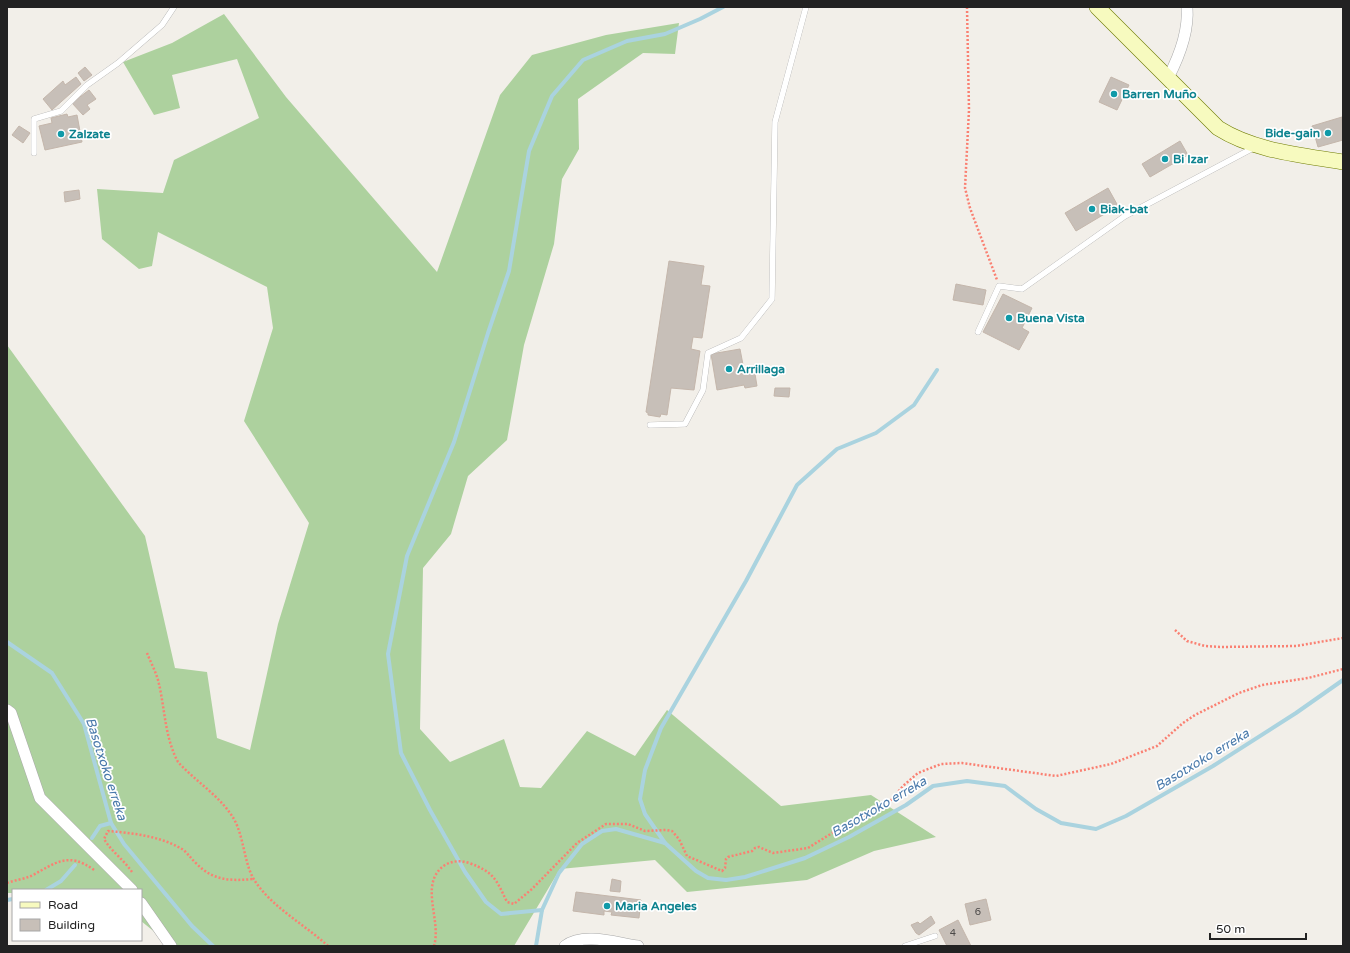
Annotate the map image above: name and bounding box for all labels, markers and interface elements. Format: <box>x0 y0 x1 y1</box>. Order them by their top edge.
place label: Barren Muño <box>1122 87 1197 101</box>
marker: Barren Muño <box>1109 89 1119 99</box>
place label: Bide-gain <box>1265 126 1320 141</box>
place label: Zalzate <box>69 127 110 141</box>
marker: Bide-gain <box>1323 128 1333 138</box>
marker: Zalzate <box>56 129 66 139</box>
place label: Bi Izar <box>1173 152 1208 166</box>
marker: Bi Izar <box>1160 154 1170 164</box>
place label: Biak-bat <box>1100 202 1149 216</box>
marker: Biak-bat <box>1087 204 1097 214</box>
place label: Buena Vista <box>1017 311 1085 325</box>
marker: Buena Vista <box>1004 313 1014 323</box>
place label: Arrillaga <box>737 362 785 377</box>
marker: Arrillaga <box>724 364 734 374</box>
water label: Basotxoko erreka <box>82 716 130 823</box>
water label: Basotxoko erreka <box>1152 725 1253 794</box>
water label: Basotxoko erreka <box>829 773 930 841</box>
legend <box>12 889 142 941</box>
text: Road <box>48 898 78 912</box>
place label: Maria Angeles <box>615 899 697 914</box>
marker: Maria Angeles <box>602 901 612 911</box>
house number: 6 <box>975 906 981 918</box>
scale bar <box>1210 915 1306 941</box>
text: Building <box>48 918 95 932</box>
text: 50 m <box>1216 922 1245 936</box>
house number: 4 <box>950 927 956 939</box>

